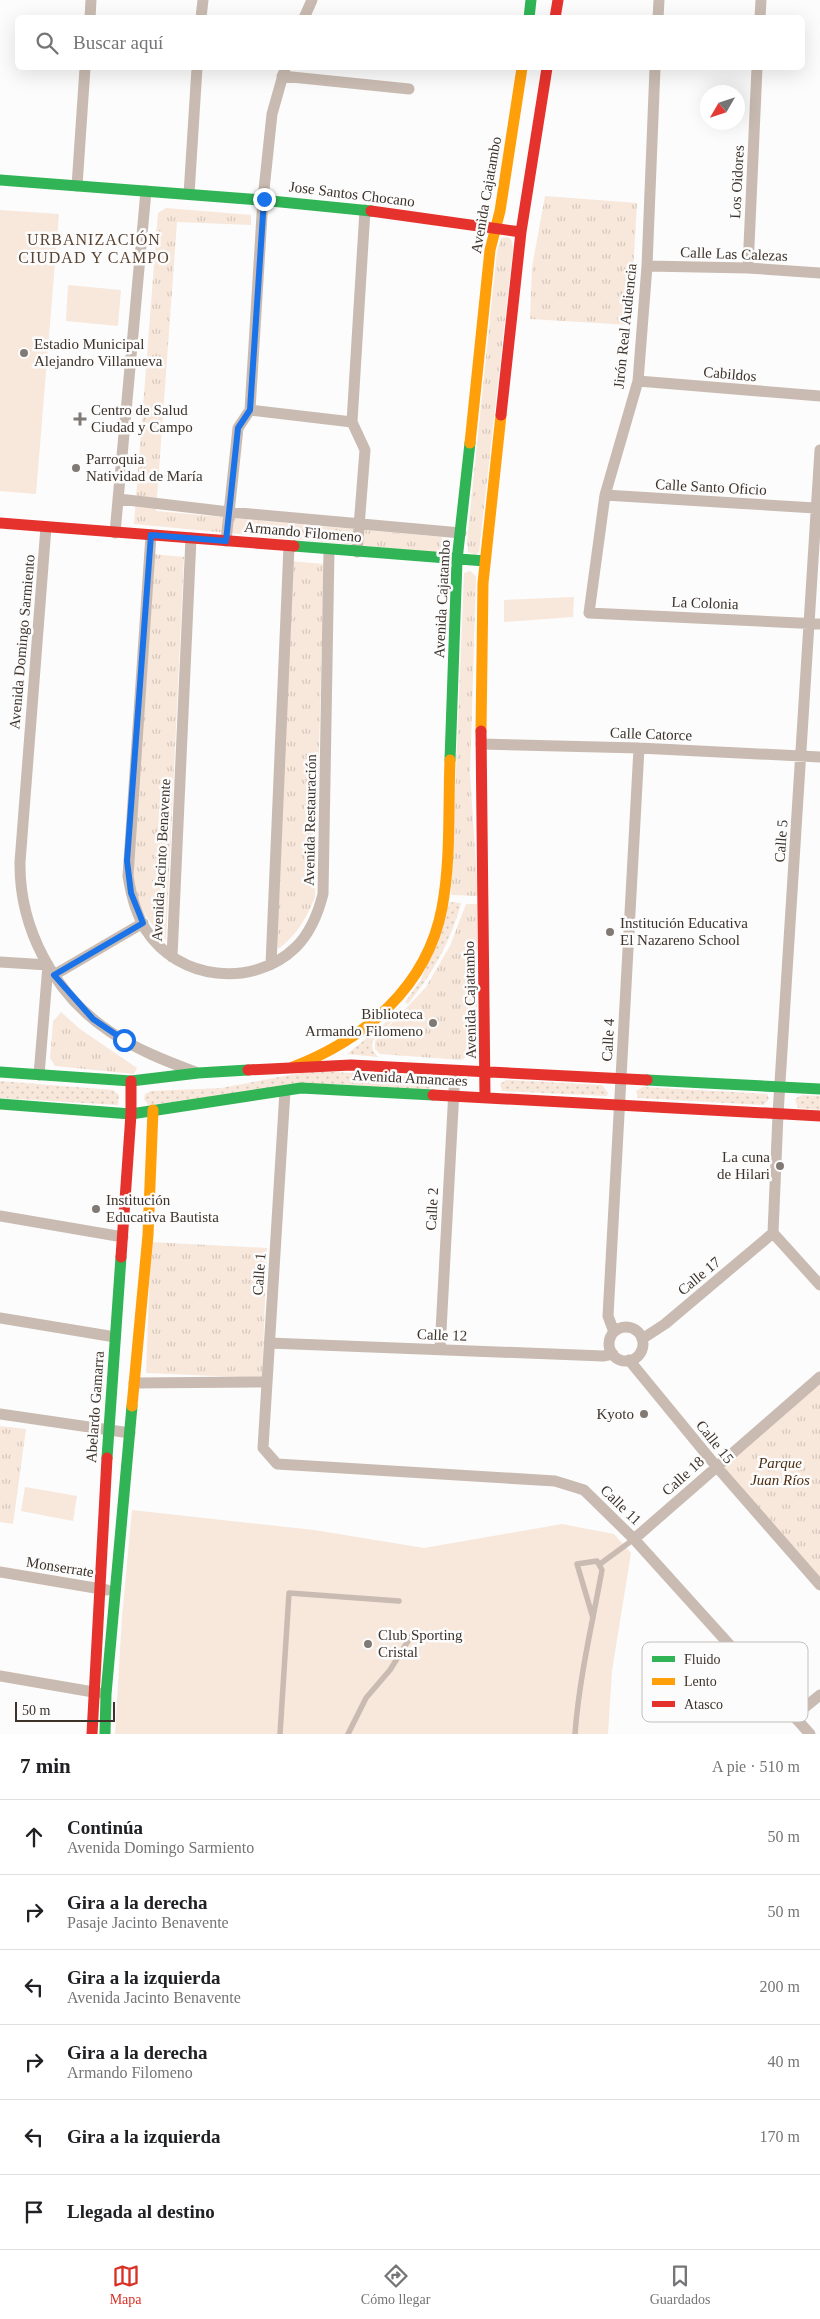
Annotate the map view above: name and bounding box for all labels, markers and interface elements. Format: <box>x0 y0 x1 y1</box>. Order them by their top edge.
search box <box>15 15 805 70</box>
icon: search <box>33 29 61 57</box>
text: Buscar aquí <box>73 32 163 53</box>
north arrow <box>700 85 745 130</box>
street label: Avenida Cajatambo <box>468 135 504 255</box>
street label: Los Oidores <box>727 145 747 219</box>
street label: Jose Santos Chocano <box>288 178 416 210</box>
route end <box>253 188 276 211</box>
district label: URBANIZACIÓN CIUDAD Y CAMPO <box>18 230 170 266</box>
street label: Calle Las Calezas <box>680 244 788 264</box>
street label: Jirón Real Audiencia <box>610 262 640 389</box>
place label: Estadio Municipal Alejandro Villanueva <box>34 336 163 369</box>
marker: Estadio Municipal Alejandro Villanueva <box>18 347 30 359</box>
street label: Cabildos <box>703 364 757 384</box>
place label: Centro de Salud Ciudad y Campo <box>91 402 193 435</box>
marker: Centro de Salud Ciudad y Campo <box>73 412 87 426</box>
place label: Parroquia Natividad de María <box>86 451 203 484</box>
marker: Parroquia Natividad de María <box>70 462 82 474</box>
street label: Calle Santo Oficio <box>655 476 767 498</box>
street label: Armando Filomeno <box>244 519 362 545</box>
street label: Avenida Cajatambo <box>431 539 453 659</box>
street label: Avenida Domingo Sarmiento <box>6 554 38 730</box>
street label: La Colonia <box>671 594 739 612</box>
street label: Calle Catorce <box>610 725 693 743</box>
street label: Avenida Restauración <box>301 753 319 886</box>
street label: Avenida Jacinto Benavente <box>149 778 173 942</box>
street label: Calle 5 <box>772 819 790 863</box>
place label: Institución Educativa El Nazareno School <box>620 915 748 948</box>
marker: Institución Educativa El Nazareno School <box>604 926 616 938</box>
street label: Avenida Cajatambo <box>461 941 479 1059</box>
place label: Biblioteca Armando Filomeno <box>305 1006 423 1039</box>
marker: Biblioteca Armando Filomeno <box>427 1017 439 1029</box>
street label: Calle 4 <box>599 1018 617 1062</box>
route start <box>113 1029 136 1052</box>
street label: Avenida Amancaes <box>352 1067 468 1089</box>
place label: La cuna de Hilari <box>717 1149 770 1182</box>
marker: La cuna de Hilari <box>774 1160 786 1172</box>
street label: Calle 2 <box>423 1187 441 1231</box>
place label: Institución Educativa Bautista <box>106 1192 219 1225</box>
marker: Institución Educativa Bautista <box>90 1203 102 1215</box>
street label: Calle 1 <box>250 1252 268 1296</box>
street label: Calle 17 <box>675 1253 724 1298</box>
street label: Calle 12 <box>417 1326 467 1344</box>
street label: Abelardo Gamarra <box>83 1350 107 1463</box>
place label: Kyoto <box>597 1406 634 1422</box>
marker: Kyoto <box>638 1408 650 1420</box>
street label: Calle 15 <box>693 1417 737 1467</box>
street label: Calle 18 <box>659 1453 707 1499</box>
park label: Parque Juan Ríos <box>750 1455 810 1488</box>
street label: Calle 11 <box>598 1482 644 1528</box>
street label: Monserrate <box>25 1554 95 1580</box>
place label: Club Sporting Cristal <box>378 1627 463 1660</box>
marker: Club Sporting Cristal <box>362 1638 374 1650</box>
legend <box>642 1642 808 1722</box>
text: Fluido <box>684 1652 721 1667</box>
text: Lento <box>684 1674 717 1689</box>
text: Atasco <box>684 1697 723 1712</box>
scale bar <box>15 1699 115 1722</box>
text: 50 m <box>22 1703 50 1718</box>
text: 7 min <box>20 1754 71 1778</box>
text: A pie · 510 m <box>712 1758 800 1775</box>
text: Continúa <box>67 1817 143 1838</box>
icon: ahead <box>20 1823 48 1851</box>
text: 50 m <box>768 1828 800 1845</box>
text: Avenida Domingo Sarmiento <box>67 1839 254 1856</box>
text: Gira a la derecha <box>67 1892 208 1913</box>
icon: right <box>20 1898 48 1926</box>
text: 50 m <box>768 1903 800 1920</box>
text: Pasaje Jacinto Benavente <box>67 1914 229 1931</box>
text: Gira a la izquierda <box>67 1967 221 1988</box>
icon: left <box>20 1973 48 2001</box>
text: 200 m <box>760 1978 800 1995</box>
text: Avenida Jacinto Benavente <box>67 1989 241 2006</box>
text: Gira a la derecha <box>67 2042 208 2063</box>
icon: right <box>20 2048 48 2076</box>
text: 40 m <box>768 2053 800 2070</box>
text: Armando Filomeno <box>67 2064 193 2081</box>
icon: left <box>20 2123 48 2151</box>
text: Gira a la izquierda <box>67 2126 221 2147</box>
text: 170 m <box>760 2128 800 2145</box>
icon: arrive <box>20 2198 48 2226</box>
text: Llegada al destino <box>67 2201 215 2222</box>
tab: Mapa <box>110 2262 142 2308</box>
tab: Cómo llegar <box>361 2262 430 2308</box>
tab: Guardados <box>650 2262 710 2308</box>

